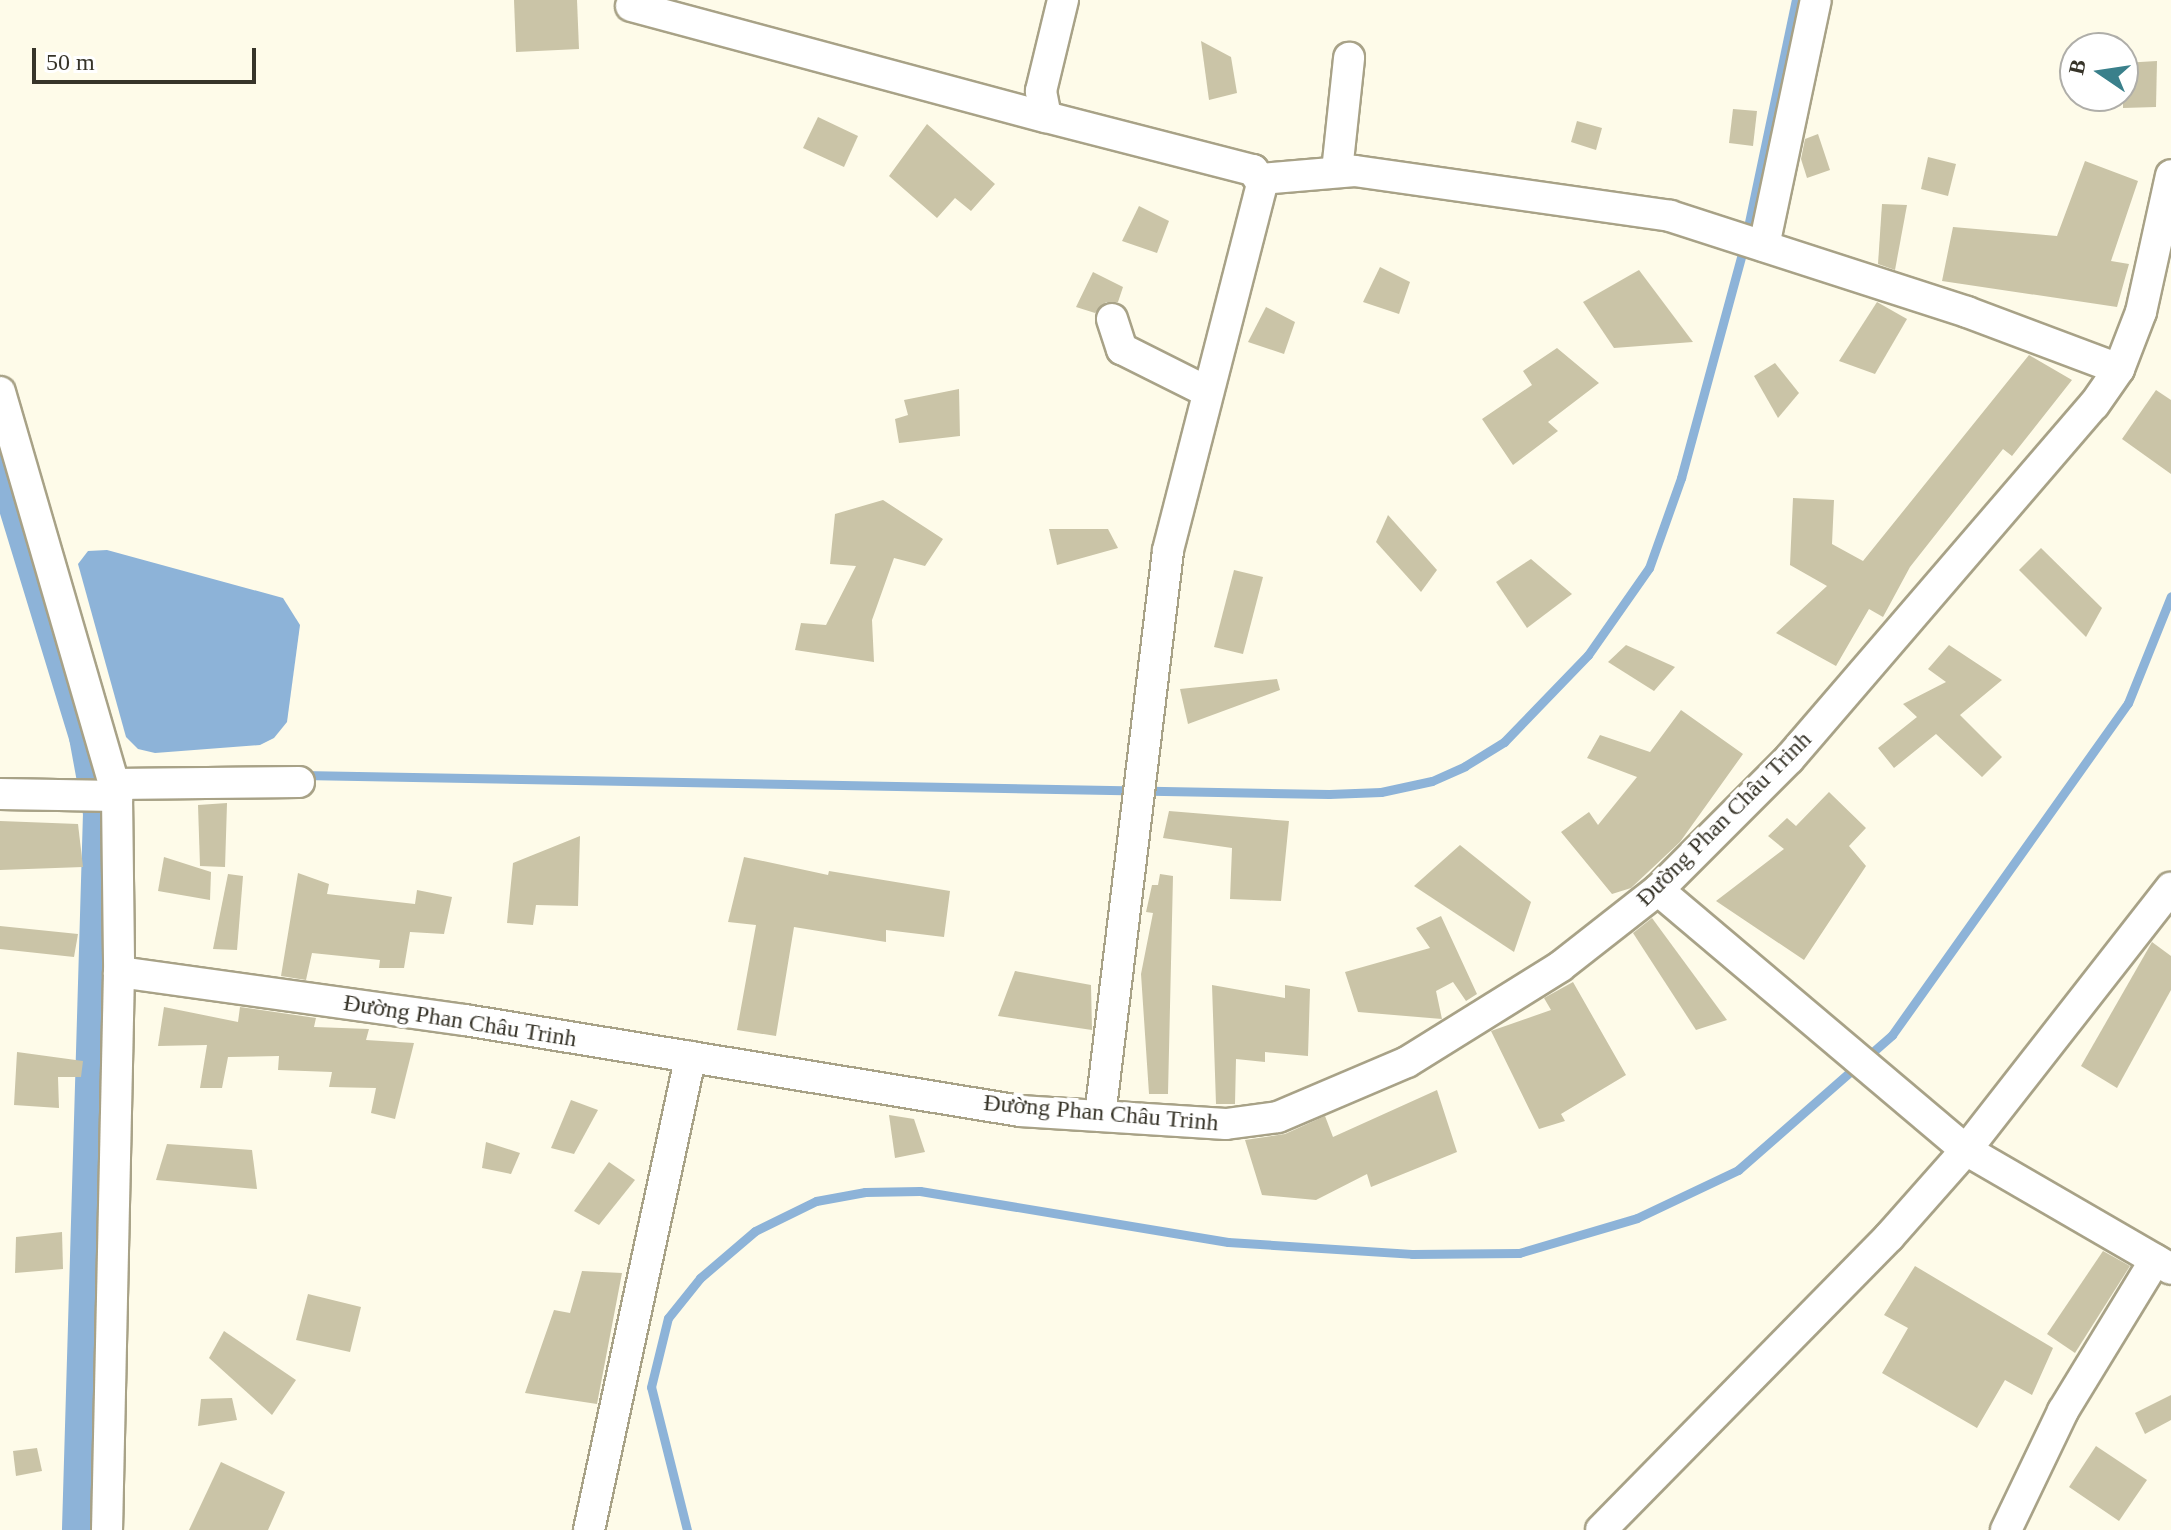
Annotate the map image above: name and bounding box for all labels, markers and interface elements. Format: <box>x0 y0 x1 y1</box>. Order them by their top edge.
scale bar <box>36 32 260 82</box>
north arrow <box>2059 32 2139 112</box>
text: 50 m <box>46 49 95 75</box>
text: B <box>2063 57 2091 77</box>
street label: Đường Phan Châu Trinh <box>1630 725 1818 913</box>
street label: Đường Phan Châu Trinh <box>341 988 579 1054</box>
street label: Đường Phan Châu Trinh <box>982 1088 1220 1138</box>

